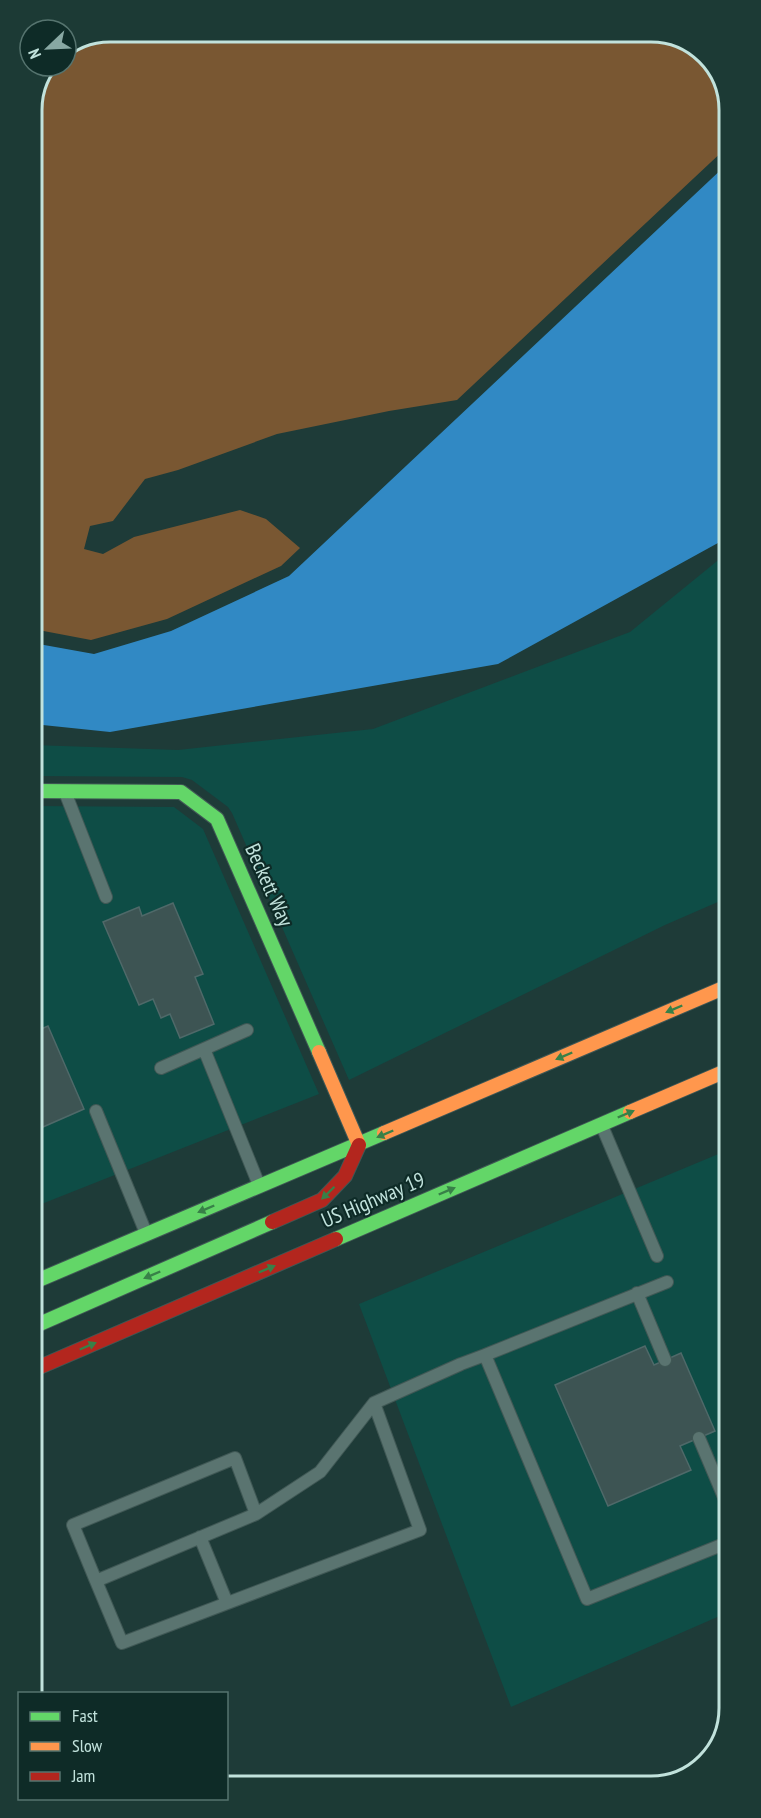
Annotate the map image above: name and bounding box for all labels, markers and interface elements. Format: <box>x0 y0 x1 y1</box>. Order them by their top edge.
north arrow <box>18 18 78 78</box>
text: N <box>23 46 45 62</box>
street label: Beckett Way <box>239 839 300 931</box>
one-way arrow <box>665 1005 683 1014</box>
one-way arrow <box>555 1051 573 1061</box>
one-way arrow <box>617 1109 635 1119</box>
one-way arrow <box>377 1129 394 1138</box>
street label: US Highway 19 <box>317 1166 429 1233</box>
one-way arrow <box>320 1186 335 1200</box>
one-way arrow <box>438 1187 455 1196</box>
one-way arrow <box>197 1205 214 1214</box>
one-way arrow <box>259 1264 276 1273</box>
one-way arrow <box>142 1270 160 1280</box>
one-way arrow <box>80 1341 98 1351</box>
legend <box>18 1692 228 1800</box>
text: Fast <box>72 1704 98 1727</box>
text: Slow <box>72 1734 103 1757</box>
text: Jam <box>71 1764 95 1787</box>

